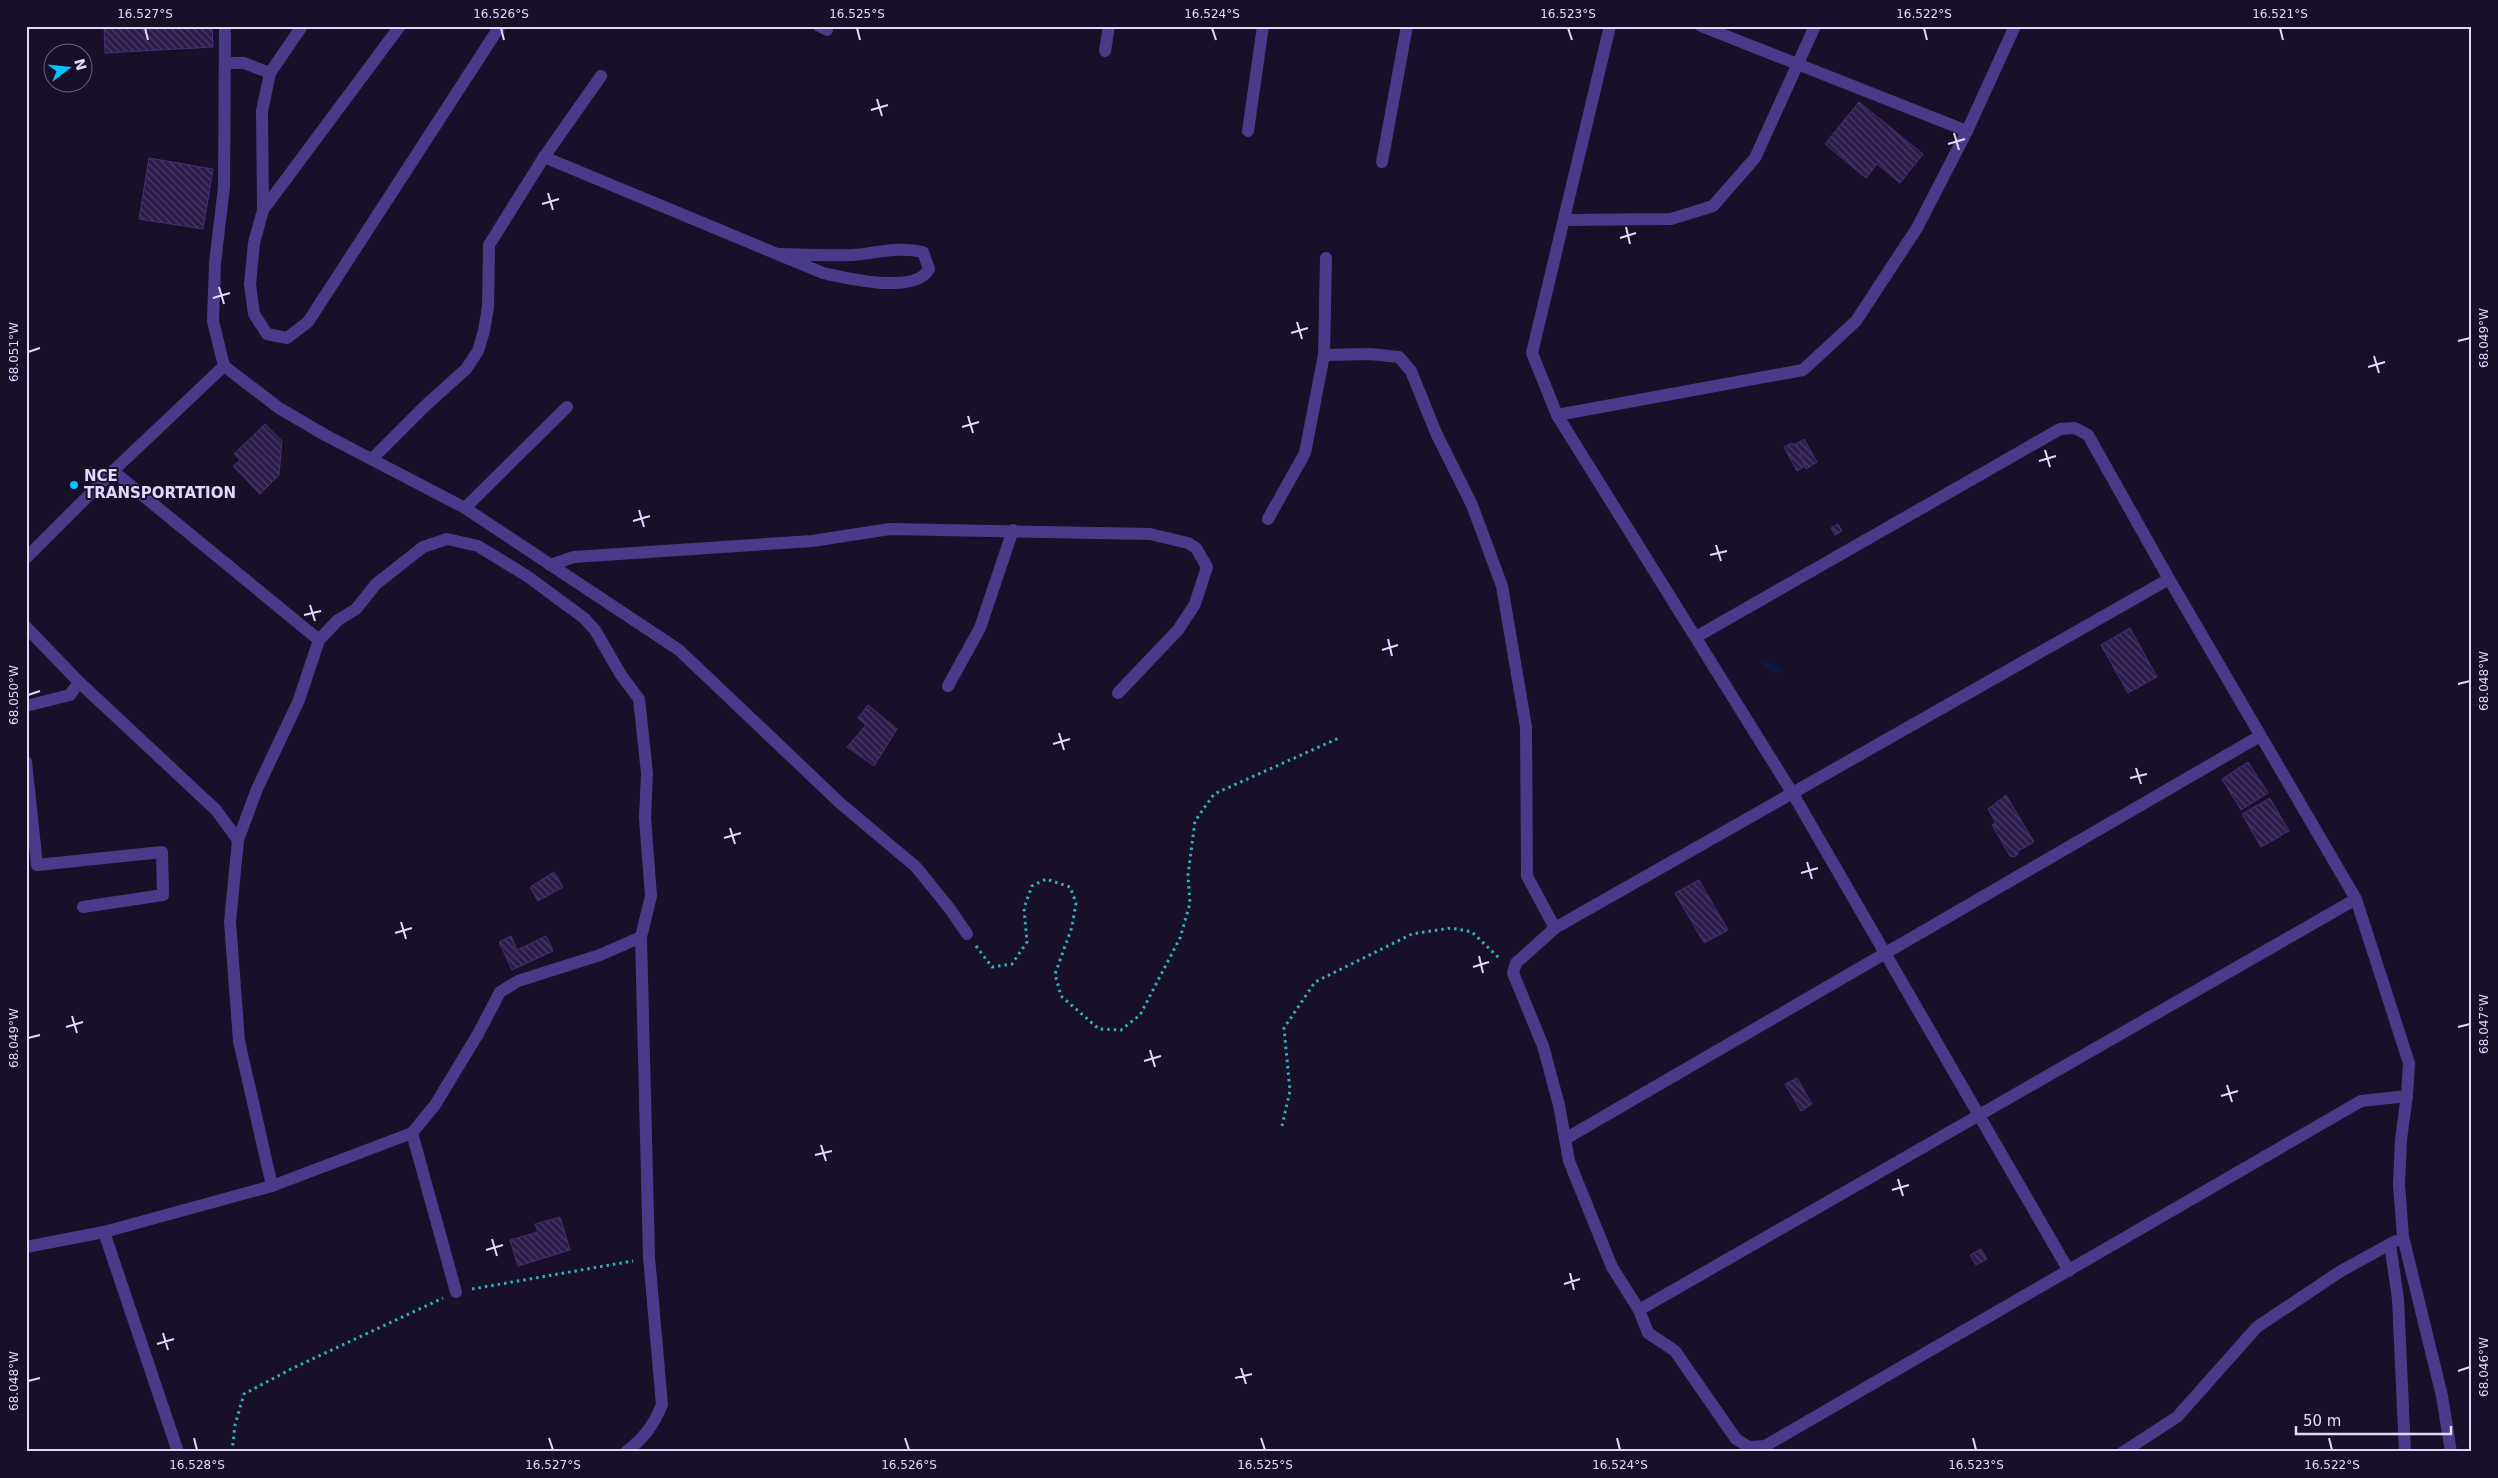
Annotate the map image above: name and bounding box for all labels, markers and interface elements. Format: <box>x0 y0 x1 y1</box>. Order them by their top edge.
text: 16.527°S <box>117 7 173 21</box>
text: 16.526°S <box>473 7 529 21</box>
text: 16.525°S <box>829 7 885 21</box>
text: 16.524°S <box>1184 7 1240 21</box>
text: 16.523°S <box>1540 7 1596 21</box>
text: 16.522°S <box>1896 7 1952 21</box>
text: 16.521°S <box>2252 7 2308 21</box>
north arrow <box>42 42 92 92</box>
text: N <box>71 57 90 72</box>
text: 68.049°W <box>2477 308 2491 368</box>
text: 68.051°W <box>7 322 21 382</box>
place label: NCE TRANSPORTATION <box>84 467 236 502</box>
marker: NCE TRANSPORTATION <box>68 479 80 491</box>
text: 68.048°W <box>2477 651 2491 711</box>
text: 68.050°W <box>7 665 21 725</box>
text: 68.047°W <box>2477 994 2491 1054</box>
text: 68.049°W <box>7 1008 21 1068</box>
text: 68.046°W <box>2477 1337 2491 1397</box>
text: 68.048°W <box>7 1351 21 1411</box>
scale bar <box>2296 1403 2450 1435</box>
text: 50 m <box>2303 1412 2341 1430</box>
text: 16.528°S <box>169 1458 225 1472</box>
text: 16.527°S <box>525 1458 581 1472</box>
text: 16.526°S <box>881 1458 937 1472</box>
text: 16.525°S <box>1237 1458 1293 1472</box>
text: 16.524°S <box>1592 1458 1648 1472</box>
text: 16.523°S <box>1948 1458 2004 1472</box>
text: 16.522°S <box>2304 1458 2360 1472</box>

